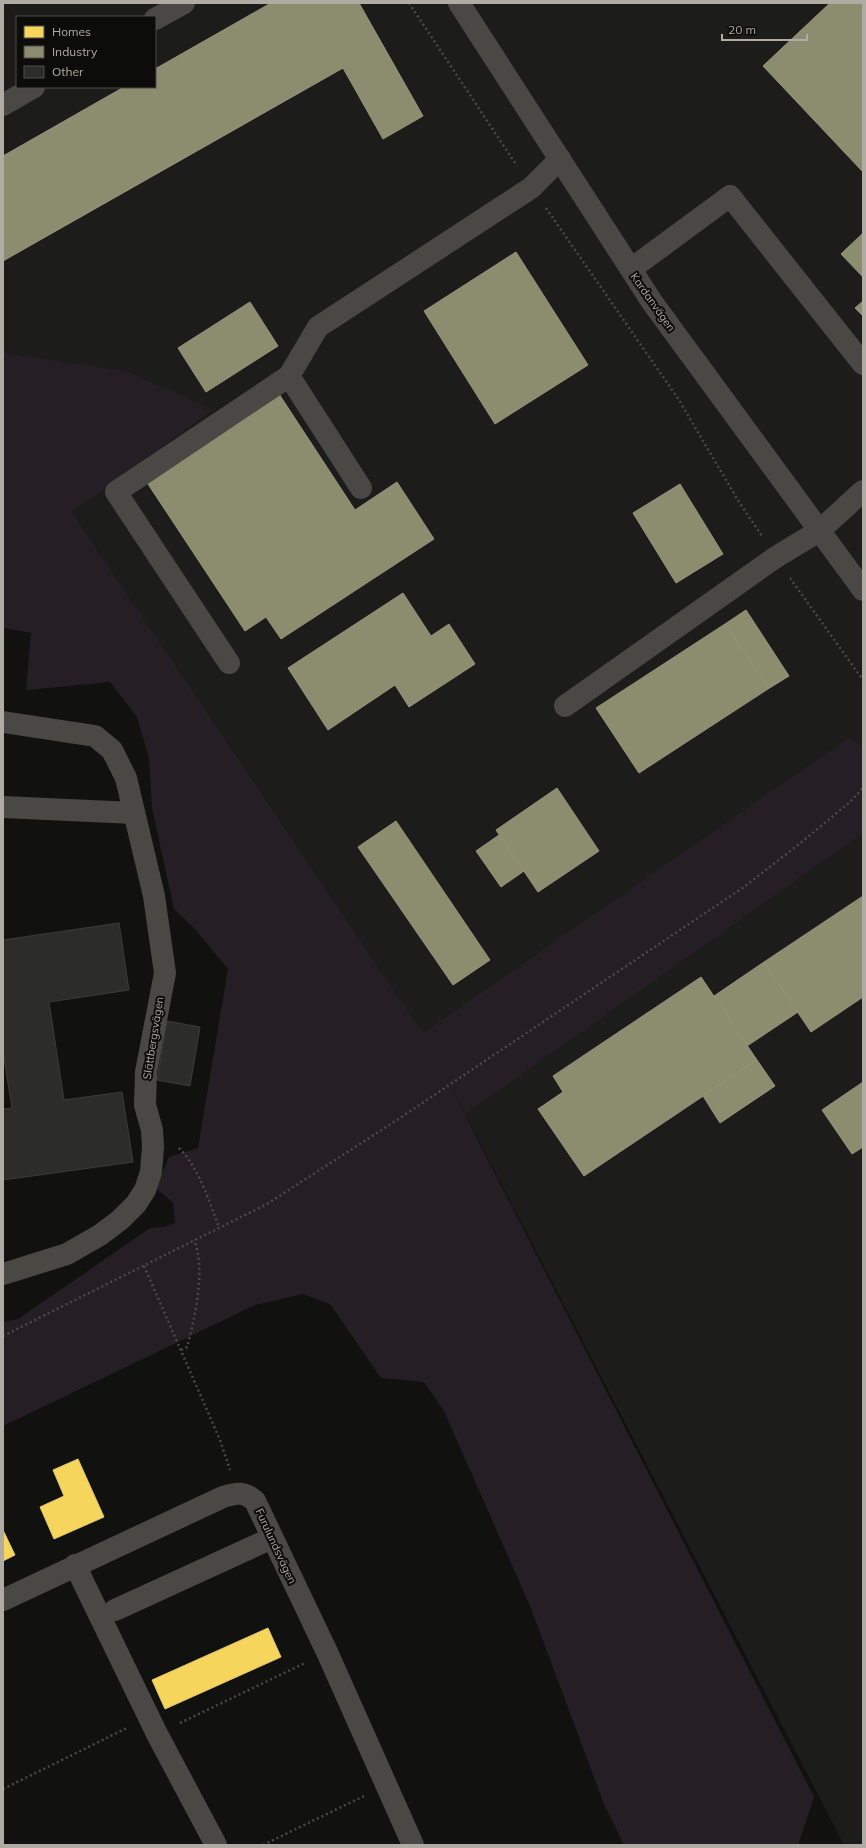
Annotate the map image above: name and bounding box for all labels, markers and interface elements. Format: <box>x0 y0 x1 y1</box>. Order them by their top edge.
legend <box>16 16 156 88</box>
scale bar <box>722 16 807 42</box>
text: 20 m <box>728 22 756 37</box>
text: Homes <box>52 24 91 39</box>
text: Industry <box>52 44 98 59</box>
text: Other <box>52 64 84 79</box>
street label: Kardanvägen <box>628 270 678 334</box>
street label: Slättbergsvägen <box>140 996 166 1080</box>
street label: Furulundsvägen <box>252 1506 300 1586</box>

